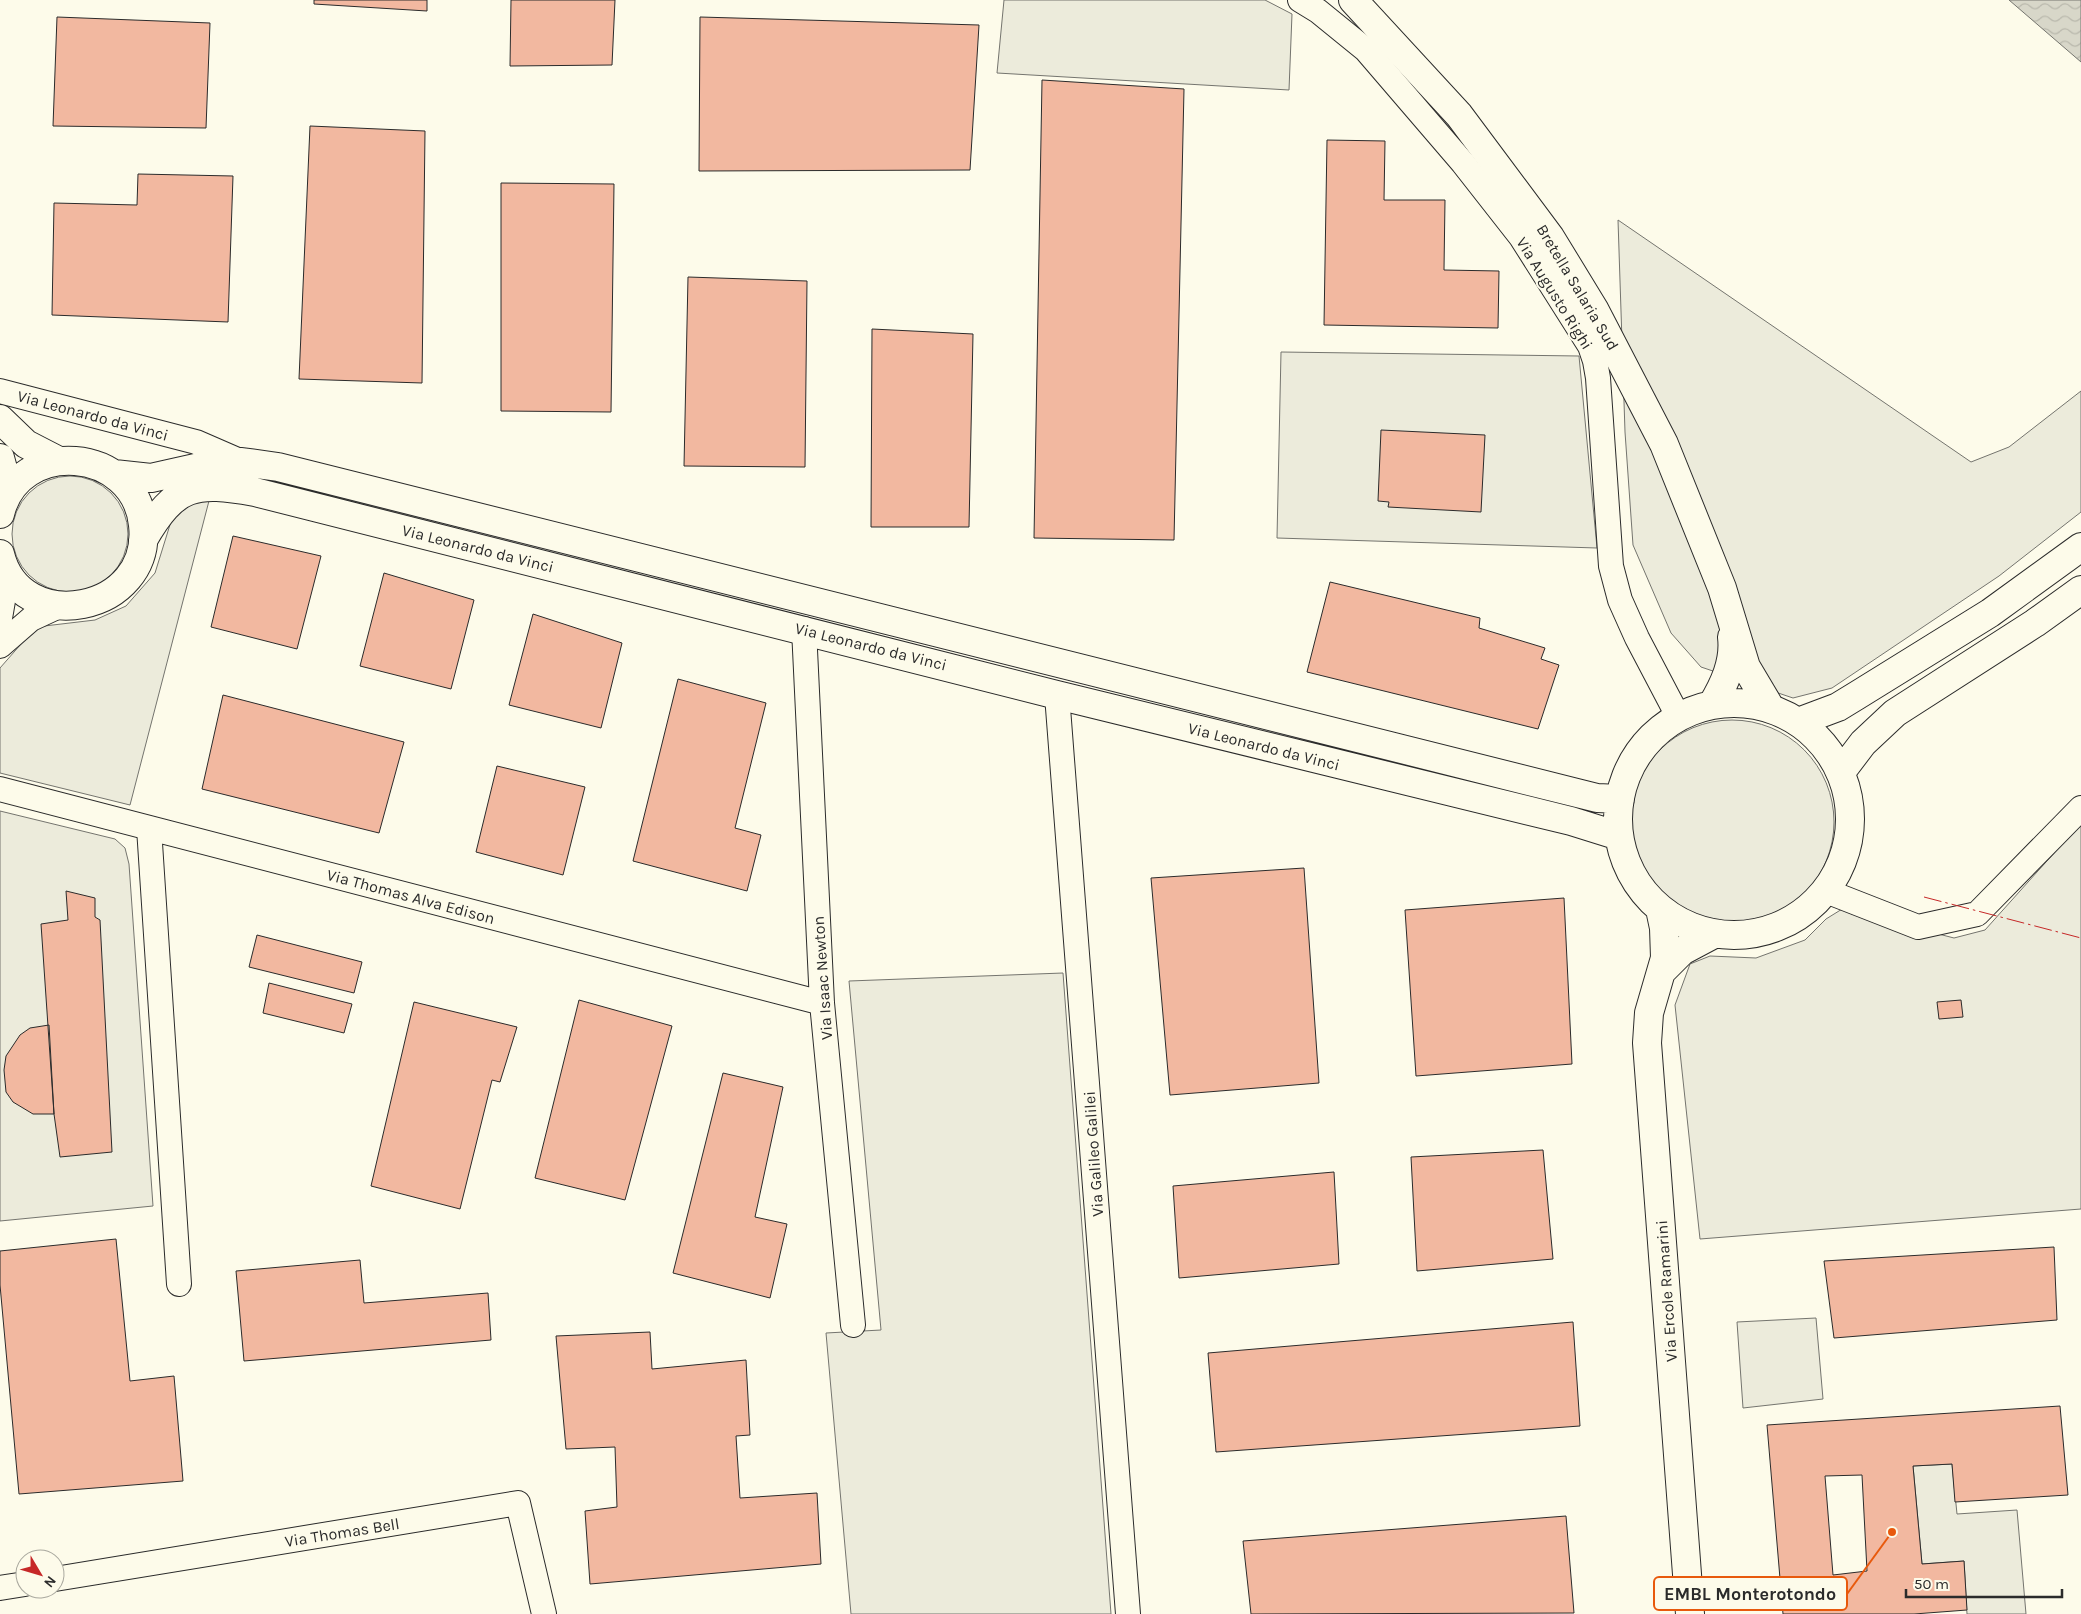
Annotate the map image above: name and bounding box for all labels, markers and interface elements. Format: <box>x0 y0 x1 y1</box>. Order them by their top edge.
street label: Bretella Salaria Sud <box>1532 221 1623 354</box>
street label: Via Augusto Righi <box>1512 234 1597 353</box>
street label: Via Leonardo da Vinci <box>15 386 170 445</box>
street label: Via Leonardo da Vinci <box>400 520 556 577</box>
street label: Via Leonardo da Vinci <box>793 618 949 675</box>
street label: Via Leonardo da Vinci <box>1186 718 1342 775</box>
street label: Via Thomas Alva Edison <box>325 865 497 928</box>
street label: Via Isaac Newton <box>809 915 836 1041</box>
street label: Via Galileo Galilei <box>1080 1091 1107 1217</box>
street label: Via Ercole Ramarini <box>1652 1219 1681 1362</box>
street label: Via Thomas Bell <box>283 1514 401 1551</box>
north arrow <box>15 1549 65 1599</box>
scale bar <box>1906 1566 2062 1598</box>
text: N <box>40 1573 60 1591</box>
text: 50 m <box>1914 1575 1949 1593</box>
callout: EMBL Monterotondo <box>1654 1577 1847 1610</box>
text: EMBL Monterotondo <box>1664 1583 1836 1605</box>

